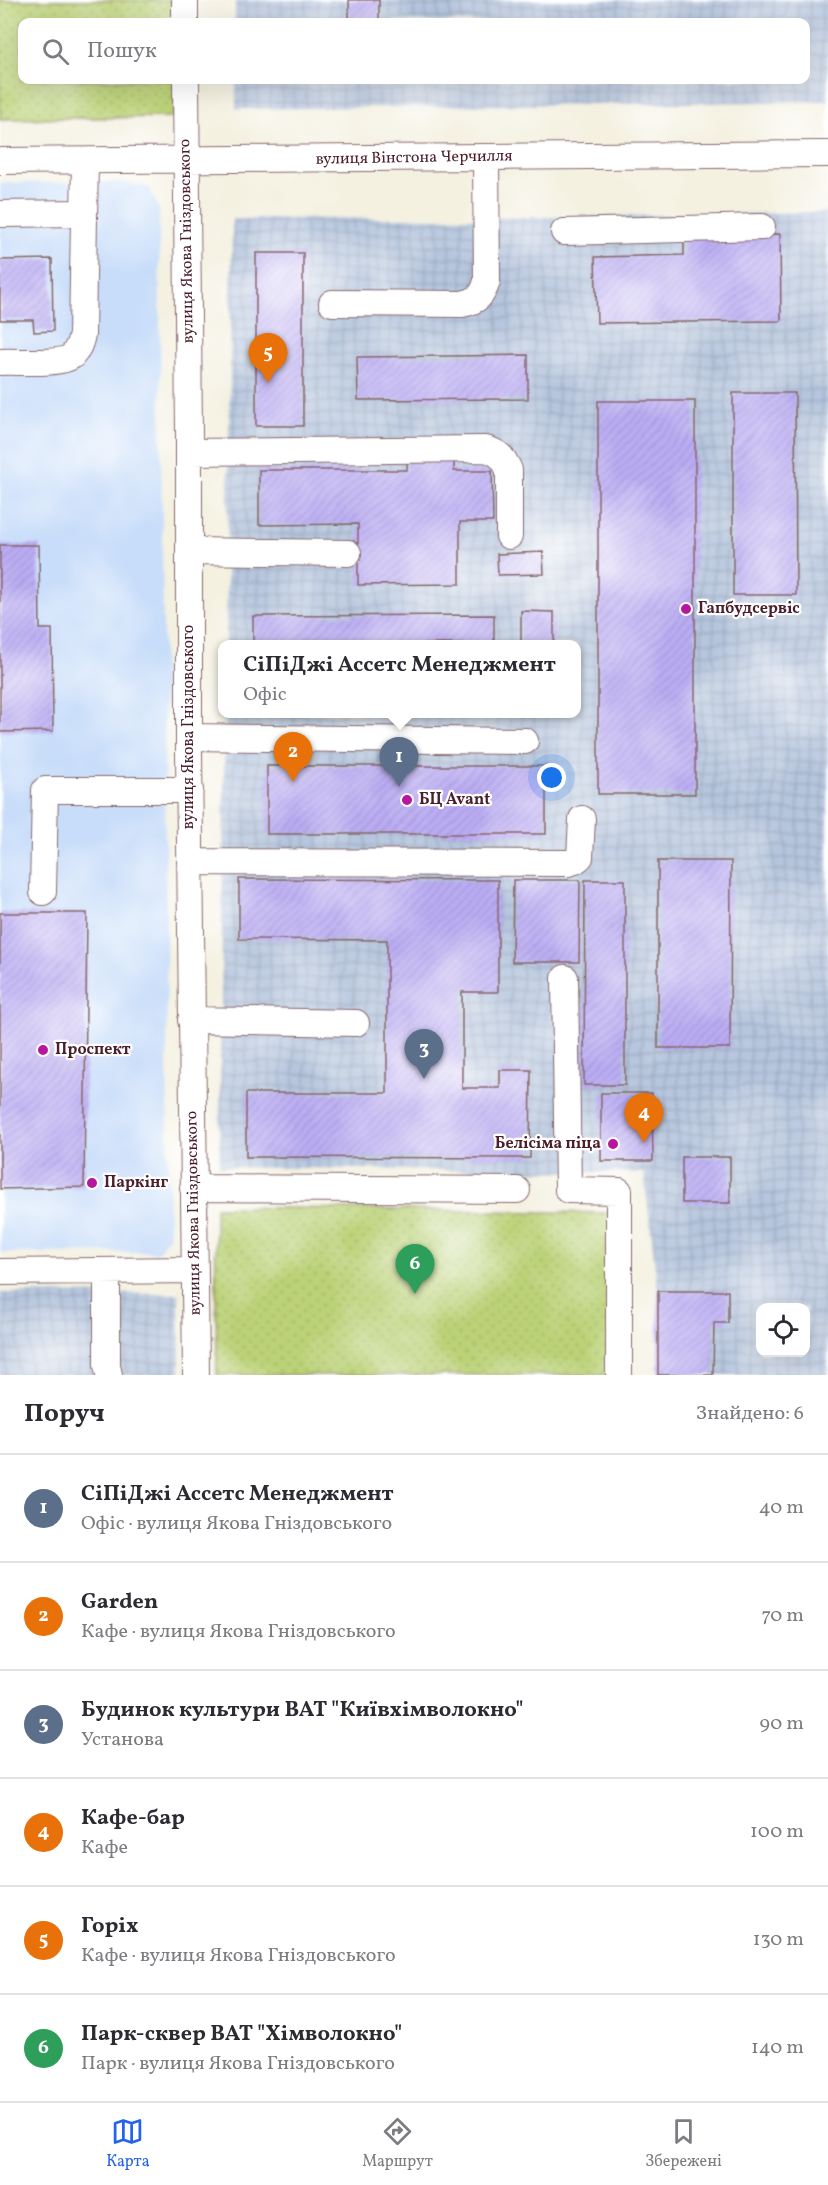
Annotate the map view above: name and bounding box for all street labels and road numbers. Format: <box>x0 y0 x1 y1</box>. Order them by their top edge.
street label: вулиця Якова Гніздовського <box>174 139 200 343</box>
street label: вулиця Вінстона Черчилля <box>315 145 513 171</box>
street label: вулиця Якова Гніздовського <box>178 625 200 829</box>
street label: вулиця Якова Гніздовського <box>181 1111 207 1315</box>

